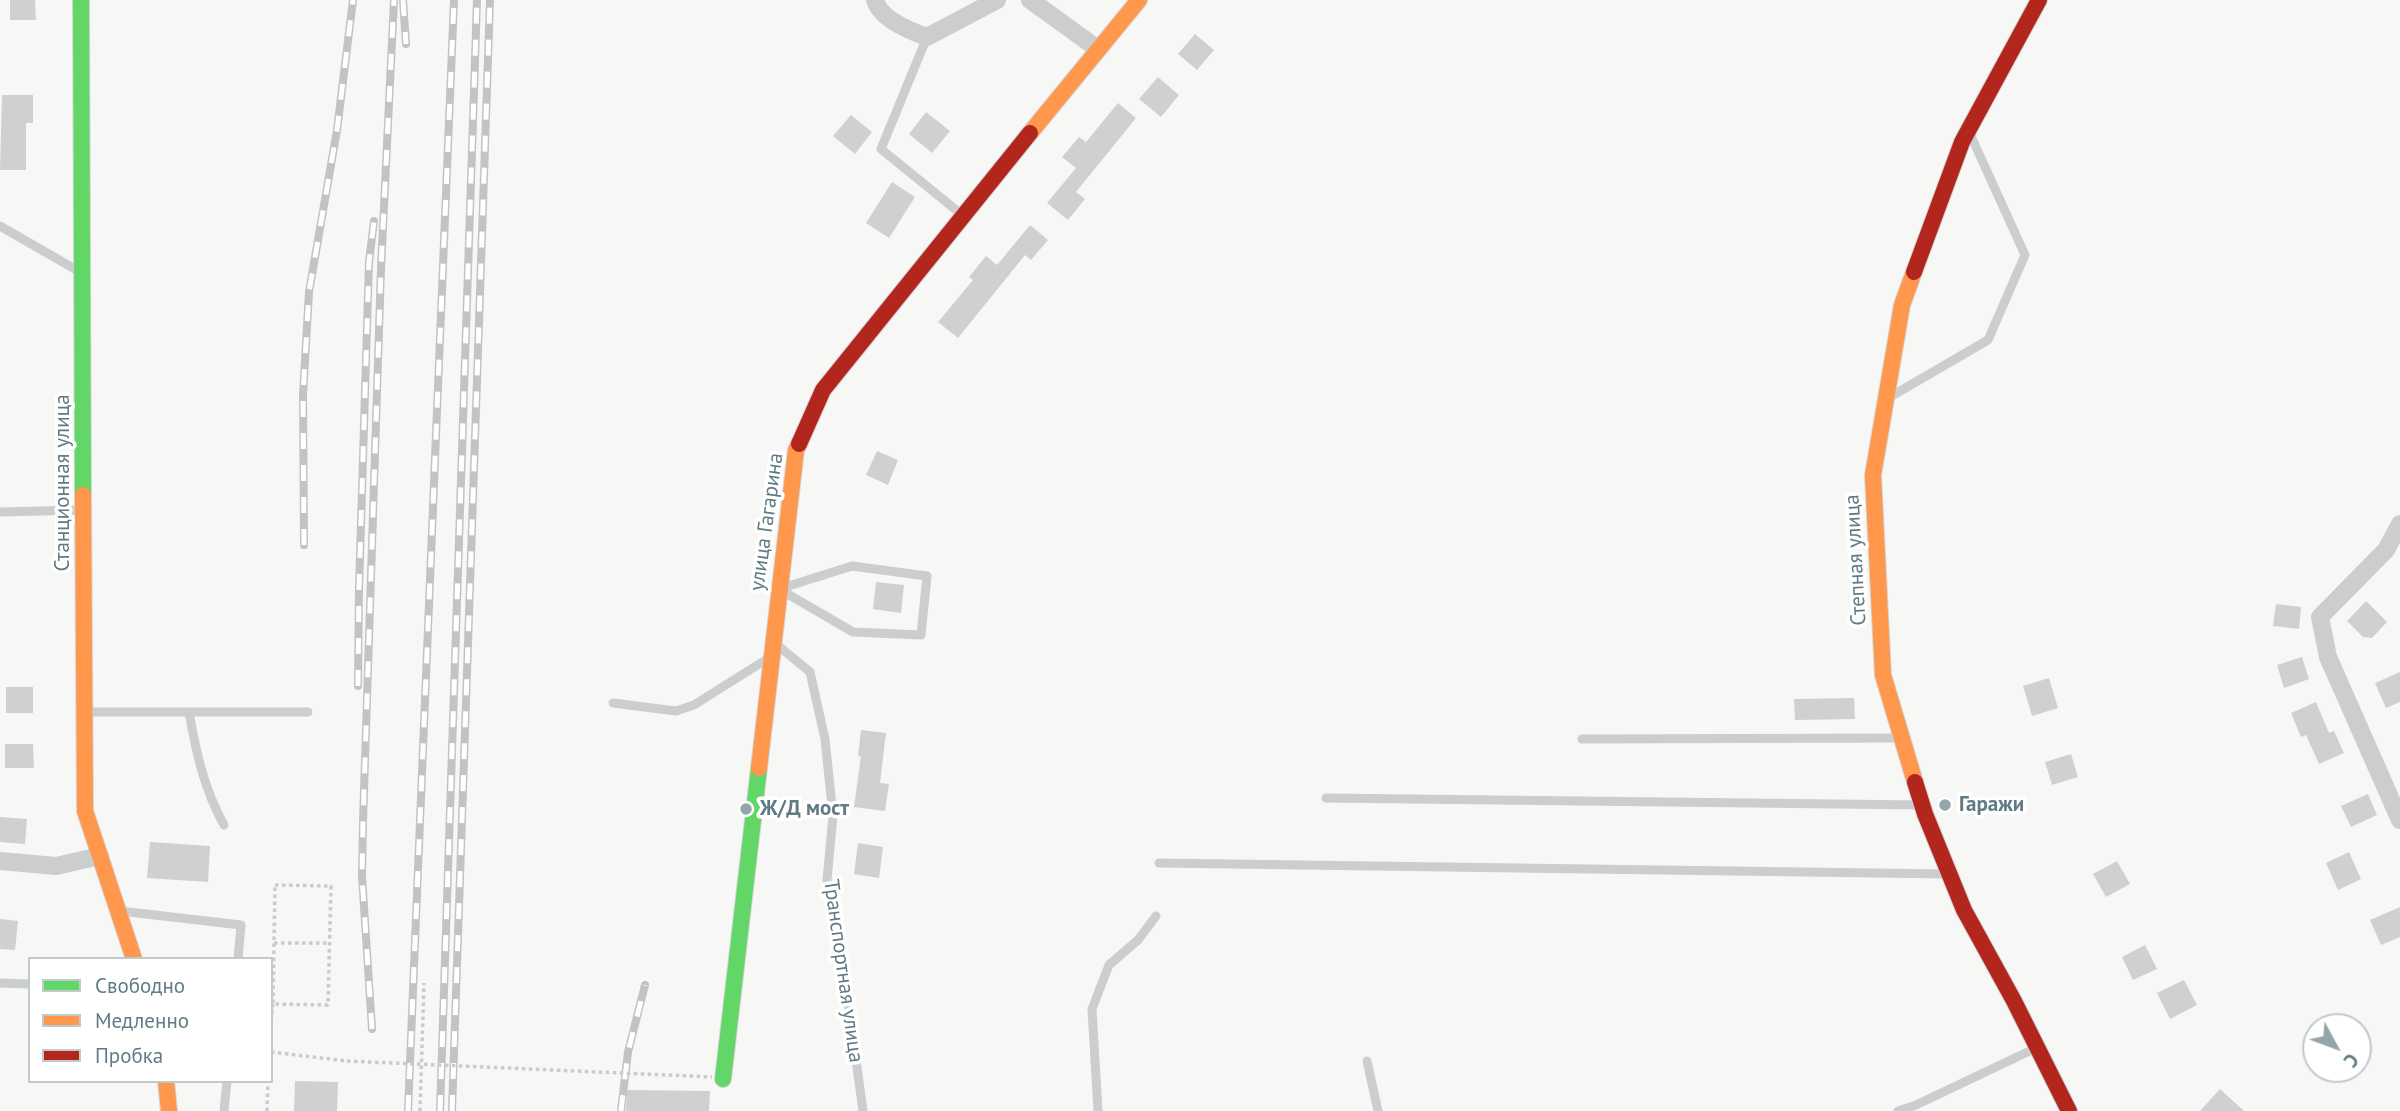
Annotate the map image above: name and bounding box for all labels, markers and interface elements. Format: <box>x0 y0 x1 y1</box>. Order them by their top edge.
street label: Станционная улица <box>50 394 76 572</box>
street label: улица Гагарина <box>745 451 789 593</box>
street label: Степная улица <box>1840 494 1872 626</box>
place label: Гаражи <box>1959 792 2024 818</box>
place label: Ж/Д мост <box>760 796 849 822</box>
marker: Гаражи <box>1937 797 1953 813</box>
marker: Ж/Д мост <box>738 801 754 817</box>
street label: Транспортная улица <box>818 878 868 1064</box>
legend <box>28 957 273 1083</box>
text: Свободно <box>95 972 185 999</box>
text: Медленно <box>95 1007 189 1034</box>
north arrow <box>2302 1013 2372 1083</box>
text: Пробка <box>95 1042 163 1069</box>
text: С <box>2339 1049 2364 1072</box>

